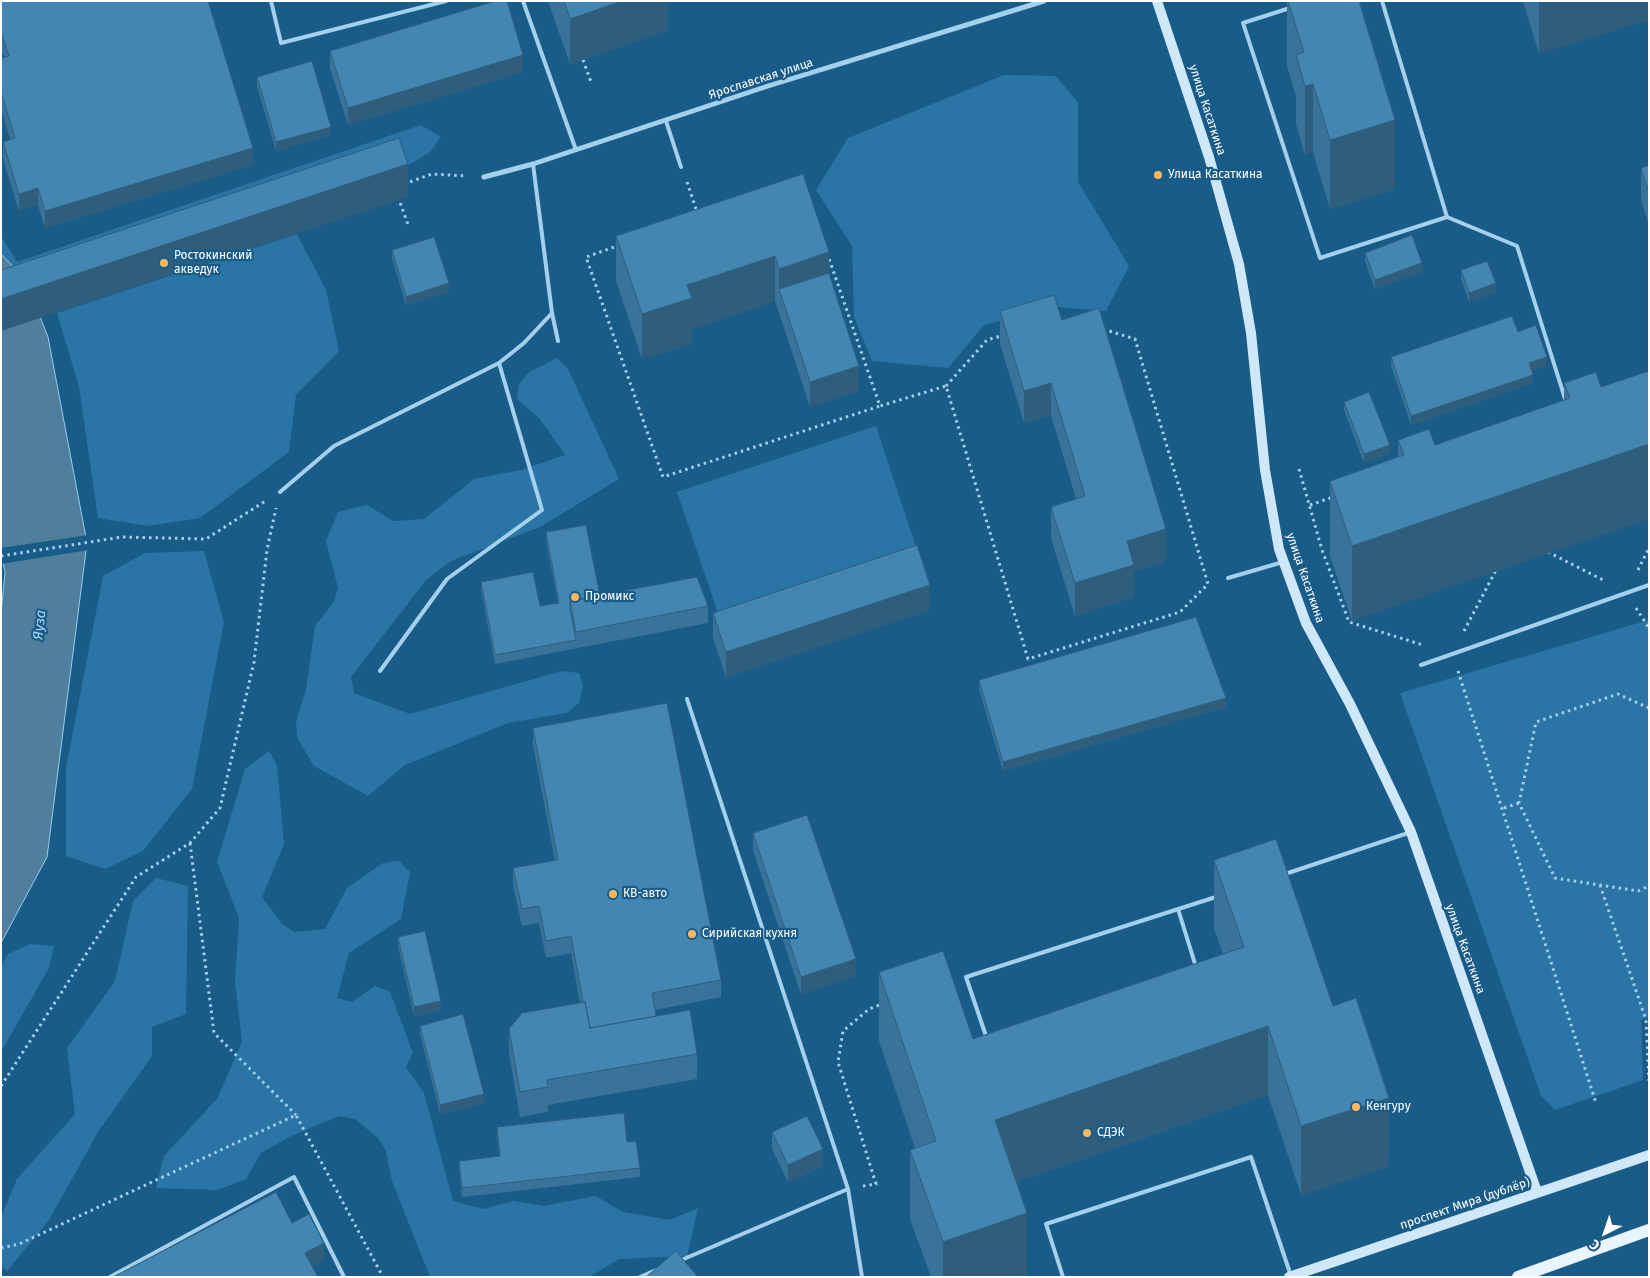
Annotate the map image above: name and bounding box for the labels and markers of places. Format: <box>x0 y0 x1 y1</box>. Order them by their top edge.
place label: Улица Касаткина <box>1168 168 1263 182</box>
marker: Улица Касаткина <box>1152 169 1164 181</box>
place label: Ростокинский акведук <box>174 249 252 277</box>
marker: Ростокинский акведук <box>158 257 170 269</box>
place label: Промикс <box>585 590 634 604</box>
marker: Промикс <box>569 591 581 603</box>
place label: КВ-авто <box>623 887 667 901</box>
marker: КВ-авто <box>607 888 619 900</box>
place label: Сирийская кухня <box>702 927 797 941</box>
marker: Сирийская кухня <box>686 928 698 940</box>
place label: Кенгуру <box>1366 1100 1411 1114</box>
marker: Кенгуру <box>1350 1101 1362 1113</box>
place label: СДЭК <box>1097 1126 1125 1140</box>
marker: СДЭК <box>1081 1127 1093 1139</box>

